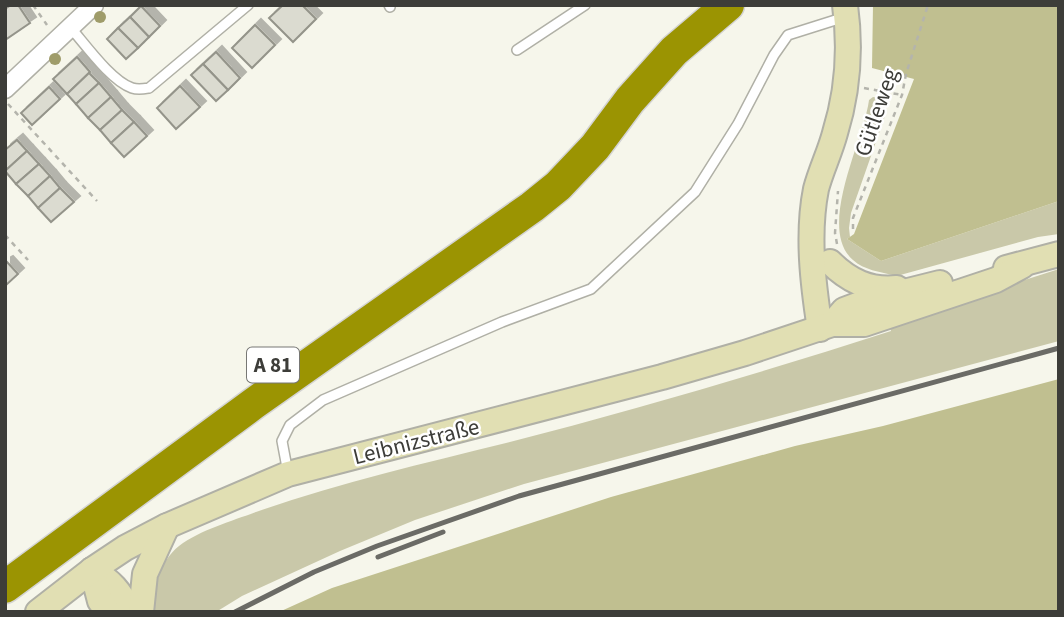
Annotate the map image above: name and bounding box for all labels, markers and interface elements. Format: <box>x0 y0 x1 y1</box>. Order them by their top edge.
street label: Gütleweg <box>846 63 907 161</box>
road number: A 81 <box>247 348 299 382</box>
street label: Leibnizstraße <box>349 410 483 473</box>

